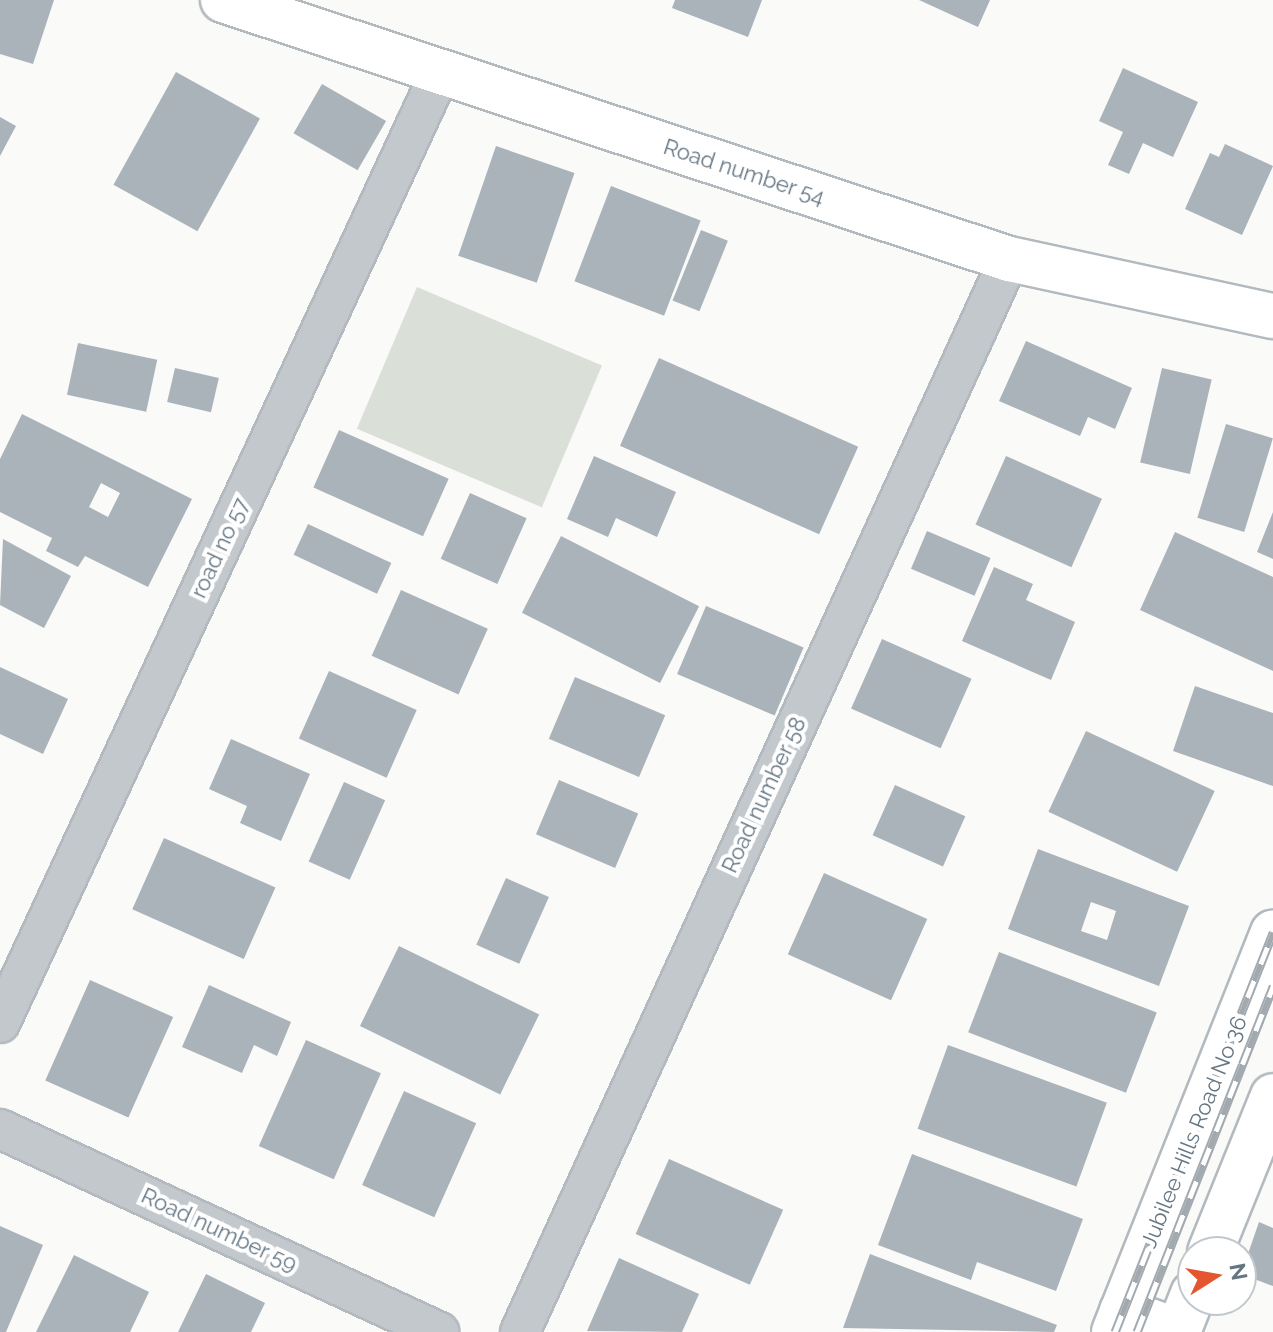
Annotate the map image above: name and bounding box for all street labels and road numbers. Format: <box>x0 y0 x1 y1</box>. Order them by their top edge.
street label: Road number 54 <box>660 133 828 211</box>
street label: road no 57 <box>185 494 255 602</box>
street label: Road number 58 <box>716 713 812 877</box>
street label: Jubilee Hills Road No 36 <box>1135 1012 1253 1252</box>
street label: Road number 59 <box>137 1182 301 1278</box>

